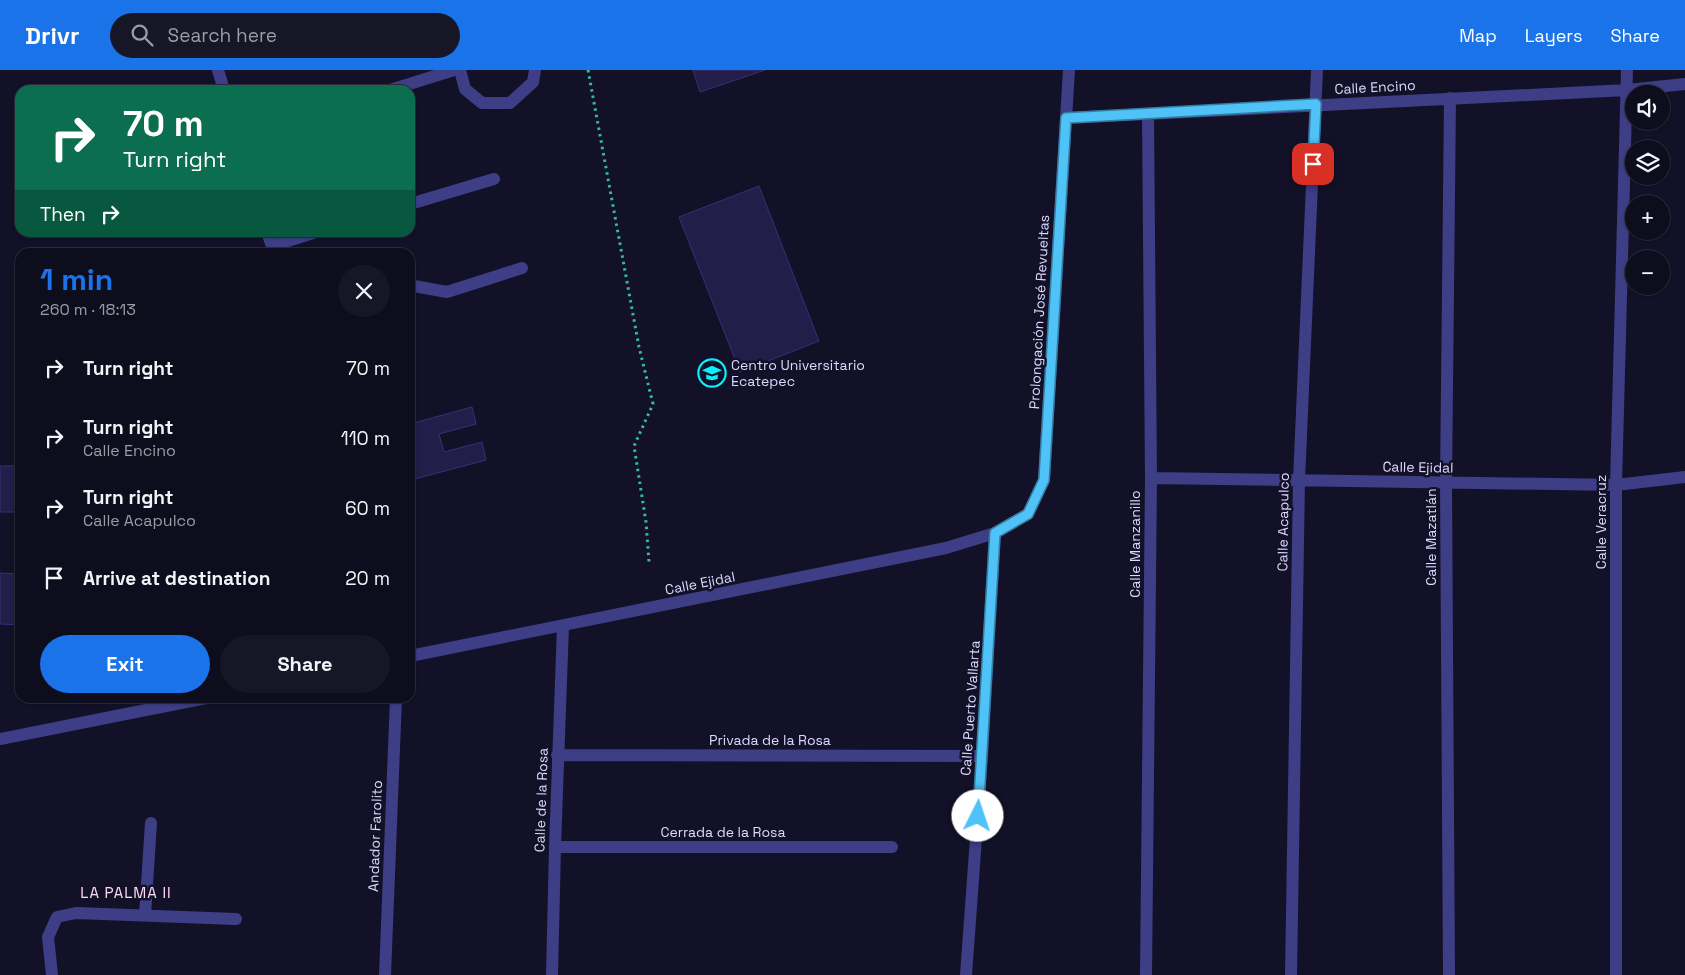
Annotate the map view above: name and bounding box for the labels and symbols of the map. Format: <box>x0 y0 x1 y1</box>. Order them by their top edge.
street label: Calle Encino <box>1334 76 1416 98</box>
pin <box>1292 143 1334 185</box>
street label: Prolongación José Revueltas <box>1025 214 1053 410</box>
place label: Centro Universitario Ecatepec <box>731 356 865 390</box>
school or university icon: Centro Universitario Ecatepec <box>697 358 727 388</box>
street label: Calle Ejidal <box>1382 457 1454 477</box>
street label: Calle Acapulco <box>1273 472 1293 572</box>
street label: Calle Veracruz <box>1592 475 1610 569</box>
street label: Calle Mazatlán <box>1422 488 1440 586</box>
street label: Calle Manzanillo <box>1126 490 1144 598</box>
street label: Calle Ejidal <box>663 567 737 599</box>
street label: Calle Puerto Vallarta <box>956 640 984 776</box>
street label: Privada de la Rosa <box>709 731 831 749</box>
street label: Calle de la Rosa <box>530 747 552 853</box>
street label: Andador Farolito <box>364 780 386 892</box>
position arrow <box>951 789 1003 841</box>
street label: Cerrada de la Rosa <box>661 823 785 841</box>
district label: LA PALMA II <box>80 883 172 902</box>

